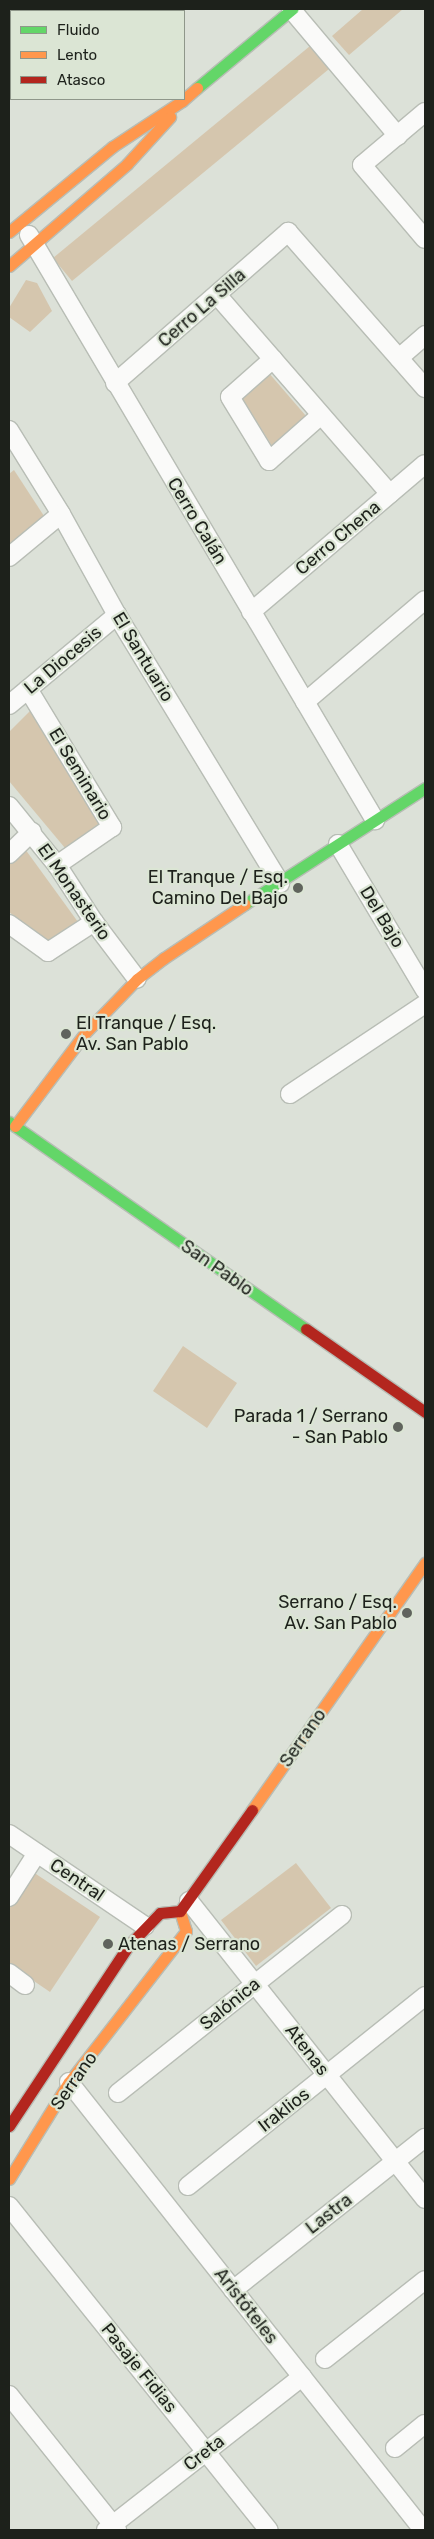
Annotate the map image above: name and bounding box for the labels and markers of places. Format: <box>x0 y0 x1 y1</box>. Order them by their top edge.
place label: El Tranque / Esq. Camino Del Bajo <box>147 867 288 910</box>
marker: El Tranque / Esq. Camino Del Bajo <box>292 882 304 894</box>
place label: El Tranque / Esq. Av. San Pablo <box>76 1013 217 1056</box>
marker: El Tranque / Esq. Av. San Pablo <box>60 1028 72 1040</box>
place label: Parada 1 / Serrano - San Pablo <box>234 1406 388 1448</box>
marker: Parada 1 / Serrano - San Pablo <box>392 1421 404 1433</box>
place label: Serrano / Esq. Av. San Pablo <box>278 1592 397 1635</box>
marker: Serrano / Esq. Av. San Pablo <box>401 1607 413 1619</box>
place label: Atenas / Serrano <box>118 1933 260 1955</box>
marker: Atenas / Serrano <box>102 1938 114 1950</box>

